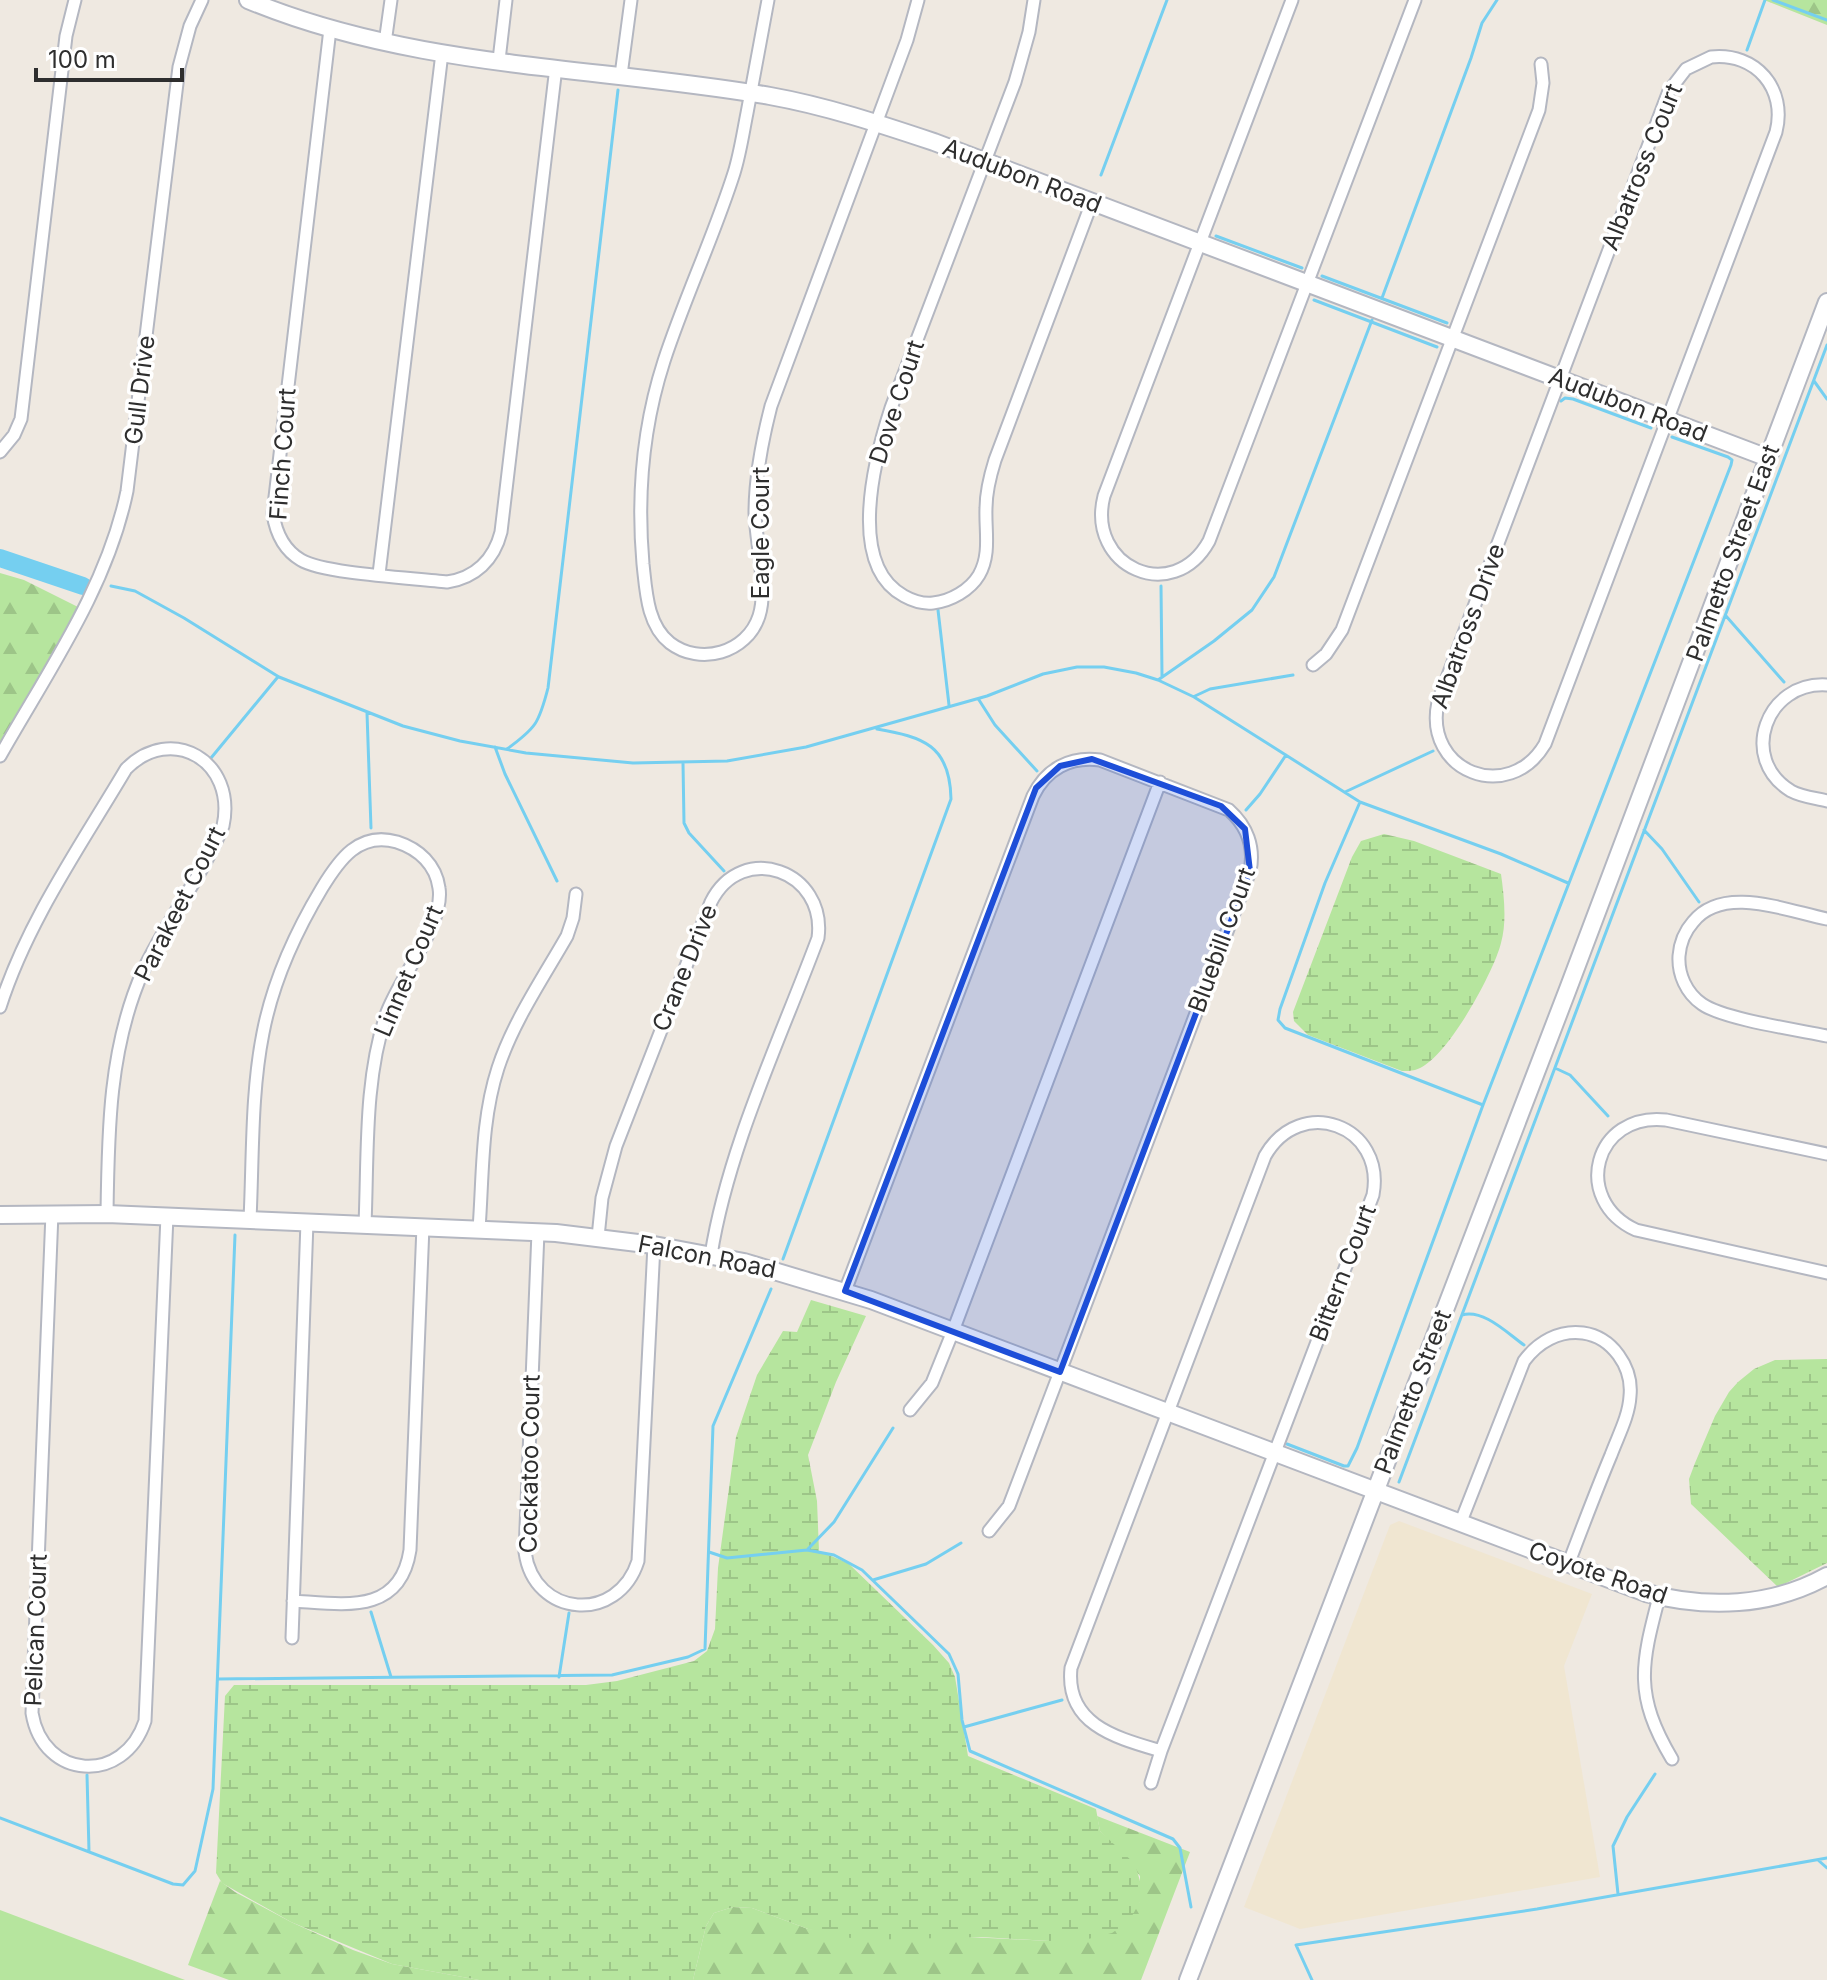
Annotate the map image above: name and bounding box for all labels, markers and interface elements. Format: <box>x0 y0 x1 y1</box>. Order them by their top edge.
scale bar <box>36 32 182 82</box>
text: 100 m <box>48 45 116 74</box>
street label: Albatross Court <box>1595 79 1688 254</box>
street label: Audubon Road <box>939 132 1106 219</box>
street label: Gull Drive <box>118 334 161 446</box>
street label: Dove Court <box>863 336 930 467</box>
street label: Audubon Road <box>1545 361 1712 448</box>
street label: Finch Court <box>263 387 302 521</box>
street label: Palmetto Street East <box>1680 440 1785 665</box>
street label: Eagle Court <box>746 467 775 599</box>
street label: Albatross Drive <box>1424 539 1511 712</box>
street label: Parakeet Court <box>128 821 231 986</box>
street label: Bluebill Court <box>1182 863 1261 1016</box>
street label: Crane Drive <box>646 900 723 1036</box>
street label: Linnet Court <box>368 901 449 1041</box>
street label: Bittern Court <box>1303 1200 1382 1345</box>
street label: Falcon Road <box>636 1229 778 1284</box>
street label: Palmetto Street <box>1368 1306 1457 1478</box>
street label: Cockatoo Court <box>513 1374 546 1554</box>
street label: Coyote Road <box>1525 1535 1671 1610</box>
street label: Pelican Court <box>18 1553 53 1707</box>

